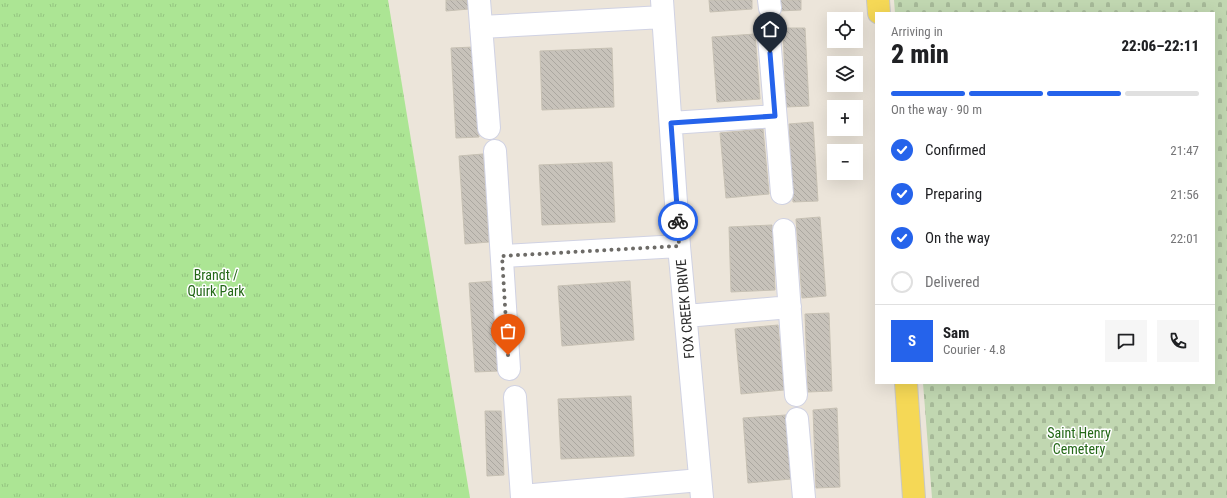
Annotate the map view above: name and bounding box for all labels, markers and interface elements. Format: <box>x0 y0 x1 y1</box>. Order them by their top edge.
pin <box>753 12 787 53</box>
map controls <box>827 12 863 180</box>
button: locate <box>827 12 863 48</box>
icon: home <box>759 18 781 40</box>
text: Arriving in <box>891 24 943 39</box>
text: 22:06–22:11 <box>1121 37 1199 55</box>
text: 2 min <box>891 39 949 69</box>
button: layers <box>827 56 863 92</box>
button: + <box>827 100 863 136</box>
text: On the way · 90 m <box>891 102 982 117</box>
icon: check <box>891 139 913 161</box>
text: Confirmed <box>925 141 986 159</box>
text: 21:47 <box>1170 143 1199 158</box>
button: − <box>827 144 863 180</box>
icon: check <box>891 183 913 205</box>
text: Preparing <box>925 185 982 203</box>
text: 21:56 <box>1170 187 1199 202</box>
courier <box>658 201 698 241</box>
icon: bike <box>667 210 689 232</box>
icon: check <box>891 227 913 249</box>
text: On the way <box>925 229 990 247</box>
text: 22:01 <box>1170 231 1199 246</box>
street label: FOX CREEK DRIVE <box>673 259 697 359</box>
park label: Brandt / Quirk Park <box>187 267 245 299</box>
text: Delivered <box>925 273 980 291</box>
pin <box>491 314 525 355</box>
icon: bag <box>497 320 519 342</box>
button: chat <box>1105 320 1147 362</box>
button: phone <box>1157 320 1199 362</box>
text: Sam <box>943 324 969 342</box>
text: S <box>908 332 916 350</box>
text: Courier · 4.8 <box>943 342 1006 357</box>
park label: Saint Henry Cemetery <box>1047 425 1111 457</box>

